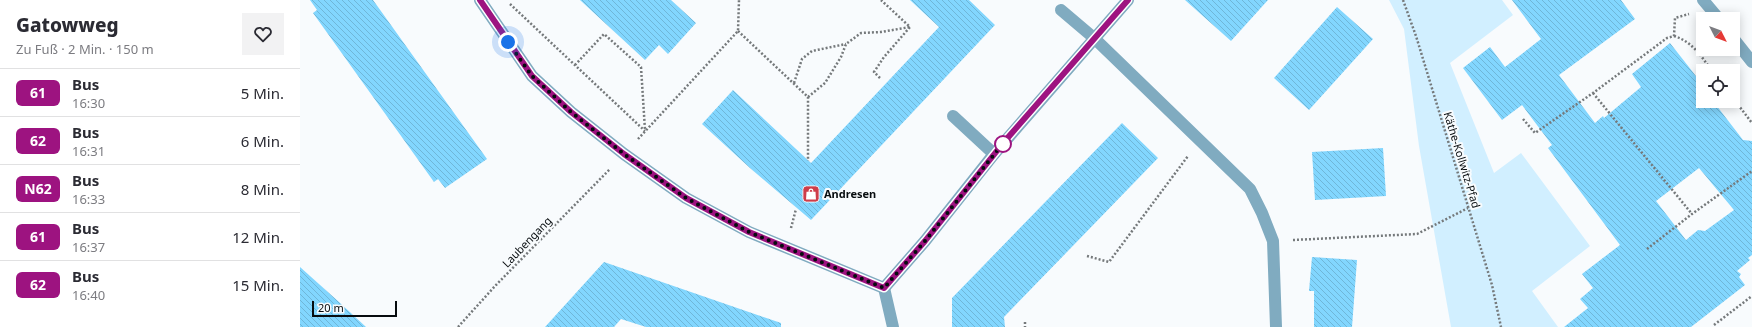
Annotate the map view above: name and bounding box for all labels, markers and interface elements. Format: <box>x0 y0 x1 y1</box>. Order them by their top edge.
text: Gatowweg <box>16 12 119 38</box>
north arrow <box>1696 12 1740 56</box>
map controls <box>1696 12 1740 108</box>
button: heart <box>242 13 284 55</box>
your location <box>498 32 518 52</box>
text: Zu Fuß · 2 Min. · 150 m <box>16 40 154 58</box>
button: locate <box>1696 64 1740 108</box>
text: Bus <box>72 74 99 94</box>
text: 61 <box>30 83 46 102</box>
text: 5 Min. <box>241 83 284 103</box>
text: 16:30 <box>72 94 105 112</box>
street label: Käthe-Kollwitz-Pfad <box>1441 110 1484 210</box>
text: Bus <box>72 122 99 142</box>
text: 62 <box>30 131 46 150</box>
text: 6 Min. <box>241 131 284 151</box>
unlabelled marker <box>994 135 1012 153</box>
text: 16:31 <box>72 142 105 160</box>
text: Bus <box>72 170 99 190</box>
text: N62 <box>24 179 52 198</box>
text: 8 Min. <box>241 179 284 199</box>
shop icon: Andresen <box>801 184 821 204</box>
place label: Andresen <box>824 186 876 201</box>
text: 16:33 <box>72 190 105 208</box>
street label: Laubengang <box>499 213 555 270</box>
text: Bus <box>72 218 99 238</box>
text: 61 <box>30 227 46 246</box>
text: 12 Min. <box>232 227 284 247</box>
text: 16:37 <box>72 238 105 256</box>
text: Bus <box>72 266 99 286</box>
text: 62 <box>30 275 46 294</box>
text: 15 Min. <box>232 275 284 295</box>
text: 16:40 <box>72 286 105 304</box>
scale bar <box>312 299 397 318</box>
text: 20 m <box>318 300 344 315</box>

